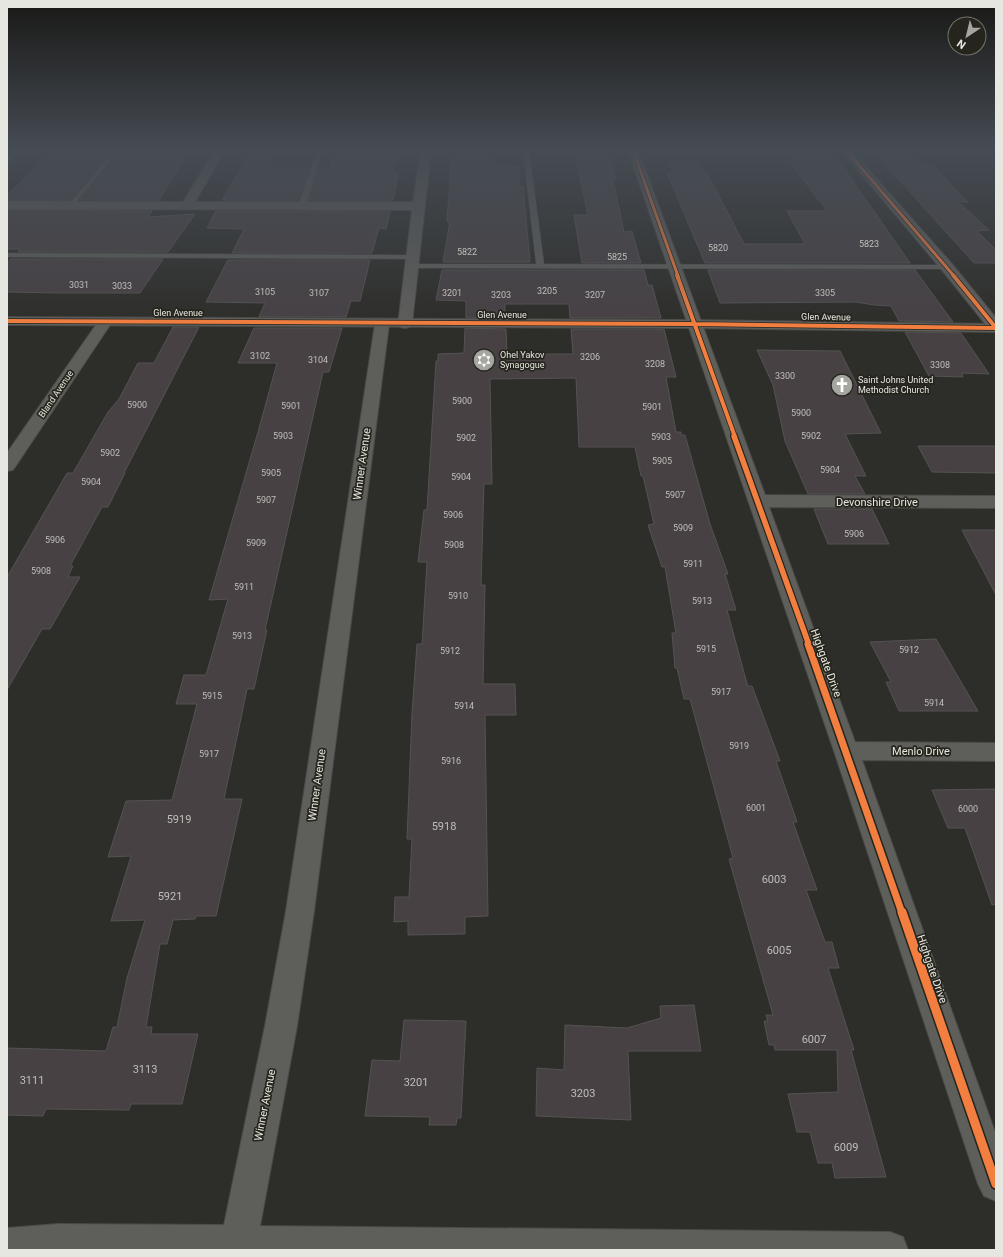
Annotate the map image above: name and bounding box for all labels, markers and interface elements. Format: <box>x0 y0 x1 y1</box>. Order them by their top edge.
north arrow <box>947 16 987 56</box>
text: N <box>954 36 968 51</box>
house number: 5823 <box>859 239 879 249</box>
house number: 5820 <box>708 243 728 253</box>
house number: 5822 <box>457 247 477 257</box>
house number: 5825 <box>607 252 627 262</box>
house number: 3031 <box>69 280 89 290</box>
house number: 3033 <box>112 281 132 291</box>
house number: 3205 <box>537 286 557 296</box>
house number: 3105 <box>255 287 275 297</box>
house number: 3107 <box>309 288 329 298</box>
house number: 3201 <box>442 288 462 298</box>
house number: 3305 <box>815 288 835 298</box>
house number: 3203 <box>491 290 511 300</box>
house number: 3207 <box>585 290 605 300</box>
street label: Glen Avenue <box>153 308 203 318</box>
street label: Glen Avenue <box>477 310 527 320</box>
street label: Glen Avenue <box>801 312 851 322</box>
synagogue icon: Ohel Yakov Synagogue <box>471 347 497 373</box>
place label: Ohel Yakov Synagogue <box>500 350 545 370</box>
house number: 3102 <box>250 351 270 361</box>
house number: 3206 <box>580 352 600 362</box>
house number: 3104 <box>308 355 328 365</box>
house number: 3208 <box>645 359 665 369</box>
house number: 3308 <box>930 360 950 370</box>
street label: Bland Avenue <box>37 368 75 419</box>
house number: 3300 <box>775 371 795 381</box>
church icon: Saint Johns United Methodist Church <box>829 372 855 398</box>
place label: Saint Johns United Methodist Church <box>858 375 933 395</box>
house number: 5900 <box>452 396 472 406</box>
house number: 5900 <box>127 400 147 410</box>
house number: 5901 <box>281 401 301 411</box>
house number: 5901 <box>642 402 662 412</box>
house number: 5900 <box>791 408 811 418</box>
street label: Winner Avenue <box>350 427 374 501</box>
house number: 5903 <box>273 431 293 441</box>
house number: 5902 <box>801 431 821 441</box>
house number: 5903 <box>651 432 671 442</box>
house number: 5902 <box>456 433 476 443</box>
house number: 5902 <box>100 448 120 458</box>
house number: 5905 <box>652 456 672 466</box>
house number: 5904 <box>820 465 840 475</box>
house number: 5905 <box>261 468 281 478</box>
house number: 5904 <box>451 472 471 482</box>
house number: 5904 <box>81 477 101 487</box>
house number: 5907 <box>665 490 685 500</box>
house number: 5907 <box>256 495 276 505</box>
street label: Devonshire Drive <box>836 496 918 509</box>
house number: 5906 <box>443 510 463 520</box>
house number: 5909 <box>673 523 693 533</box>
house number: 5906 <box>844 529 864 539</box>
house number: 5906 <box>45 535 65 545</box>
house number: 5909 <box>246 538 266 548</box>
house number: 5908 <box>444 540 464 550</box>
house number: 5911 <box>683 559 703 569</box>
house number: 5908 <box>31 566 51 576</box>
house number: 5911 <box>234 582 254 592</box>
house number: 5910 <box>448 591 468 601</box>
house number: 5913 <box>692 596 712 606</box>
street label: Highgate Drive <box>808 627 844 699</box>
house number: 5913 <box>232 631 252 641</box>
house number: 5915 <box>696 644 716 654</box>
house number: 5912 <box>899 645 919 655</box>
house number: 5912 <box>440 646 460 656</box>
house number: 5917 <box>711 687 731 697</box>
house number: 5915 <box>202 691 222 701</box>
house number: 5914 <box>924 698 944 708</box>
house number: 5914 <box>454 701 474 711</box>
house number: 5919 <box>729 741 749 751</box>
street label: Menlo Drive <box>892 745 950 758</box>
street label: Winner Avenue <box>305 748 329 822</box>
house number: 5917 <box>199 749 219 759</box>
house number: 5916 <box>441 756 461 766</box>
house number: 6001 <box>746 803 766 813</box>
house number: 6000 <box>958 804 978 814</box>
house number: 5919 <box>167 813 191 826</box>
house number: 5918 <box>432 820 456 833</box>
house number: 6003 <box>762 873 786 886</box>
house number: 5921 <box>158 890 182 903</box>
street label: Highgate Drive <box>914 933 950 1005</box>
house number: 6005 <box>767 944 791 957</box>
house number: 6007 <box>802 1033 826 1046</box>
house number: 3113 <box>133 1063 157 1076</box>
street label: Winner Avenue <box>252 1068 278 1142</box>
house number: 3111 <box>20 1074 44 1087</box>
house number: 3201 <box>404 1076 428 1089</box>
house number: 3203 <box>571 1087 595 1100</box>
house number: 6009 <box>834 1141 858 1154</box>

